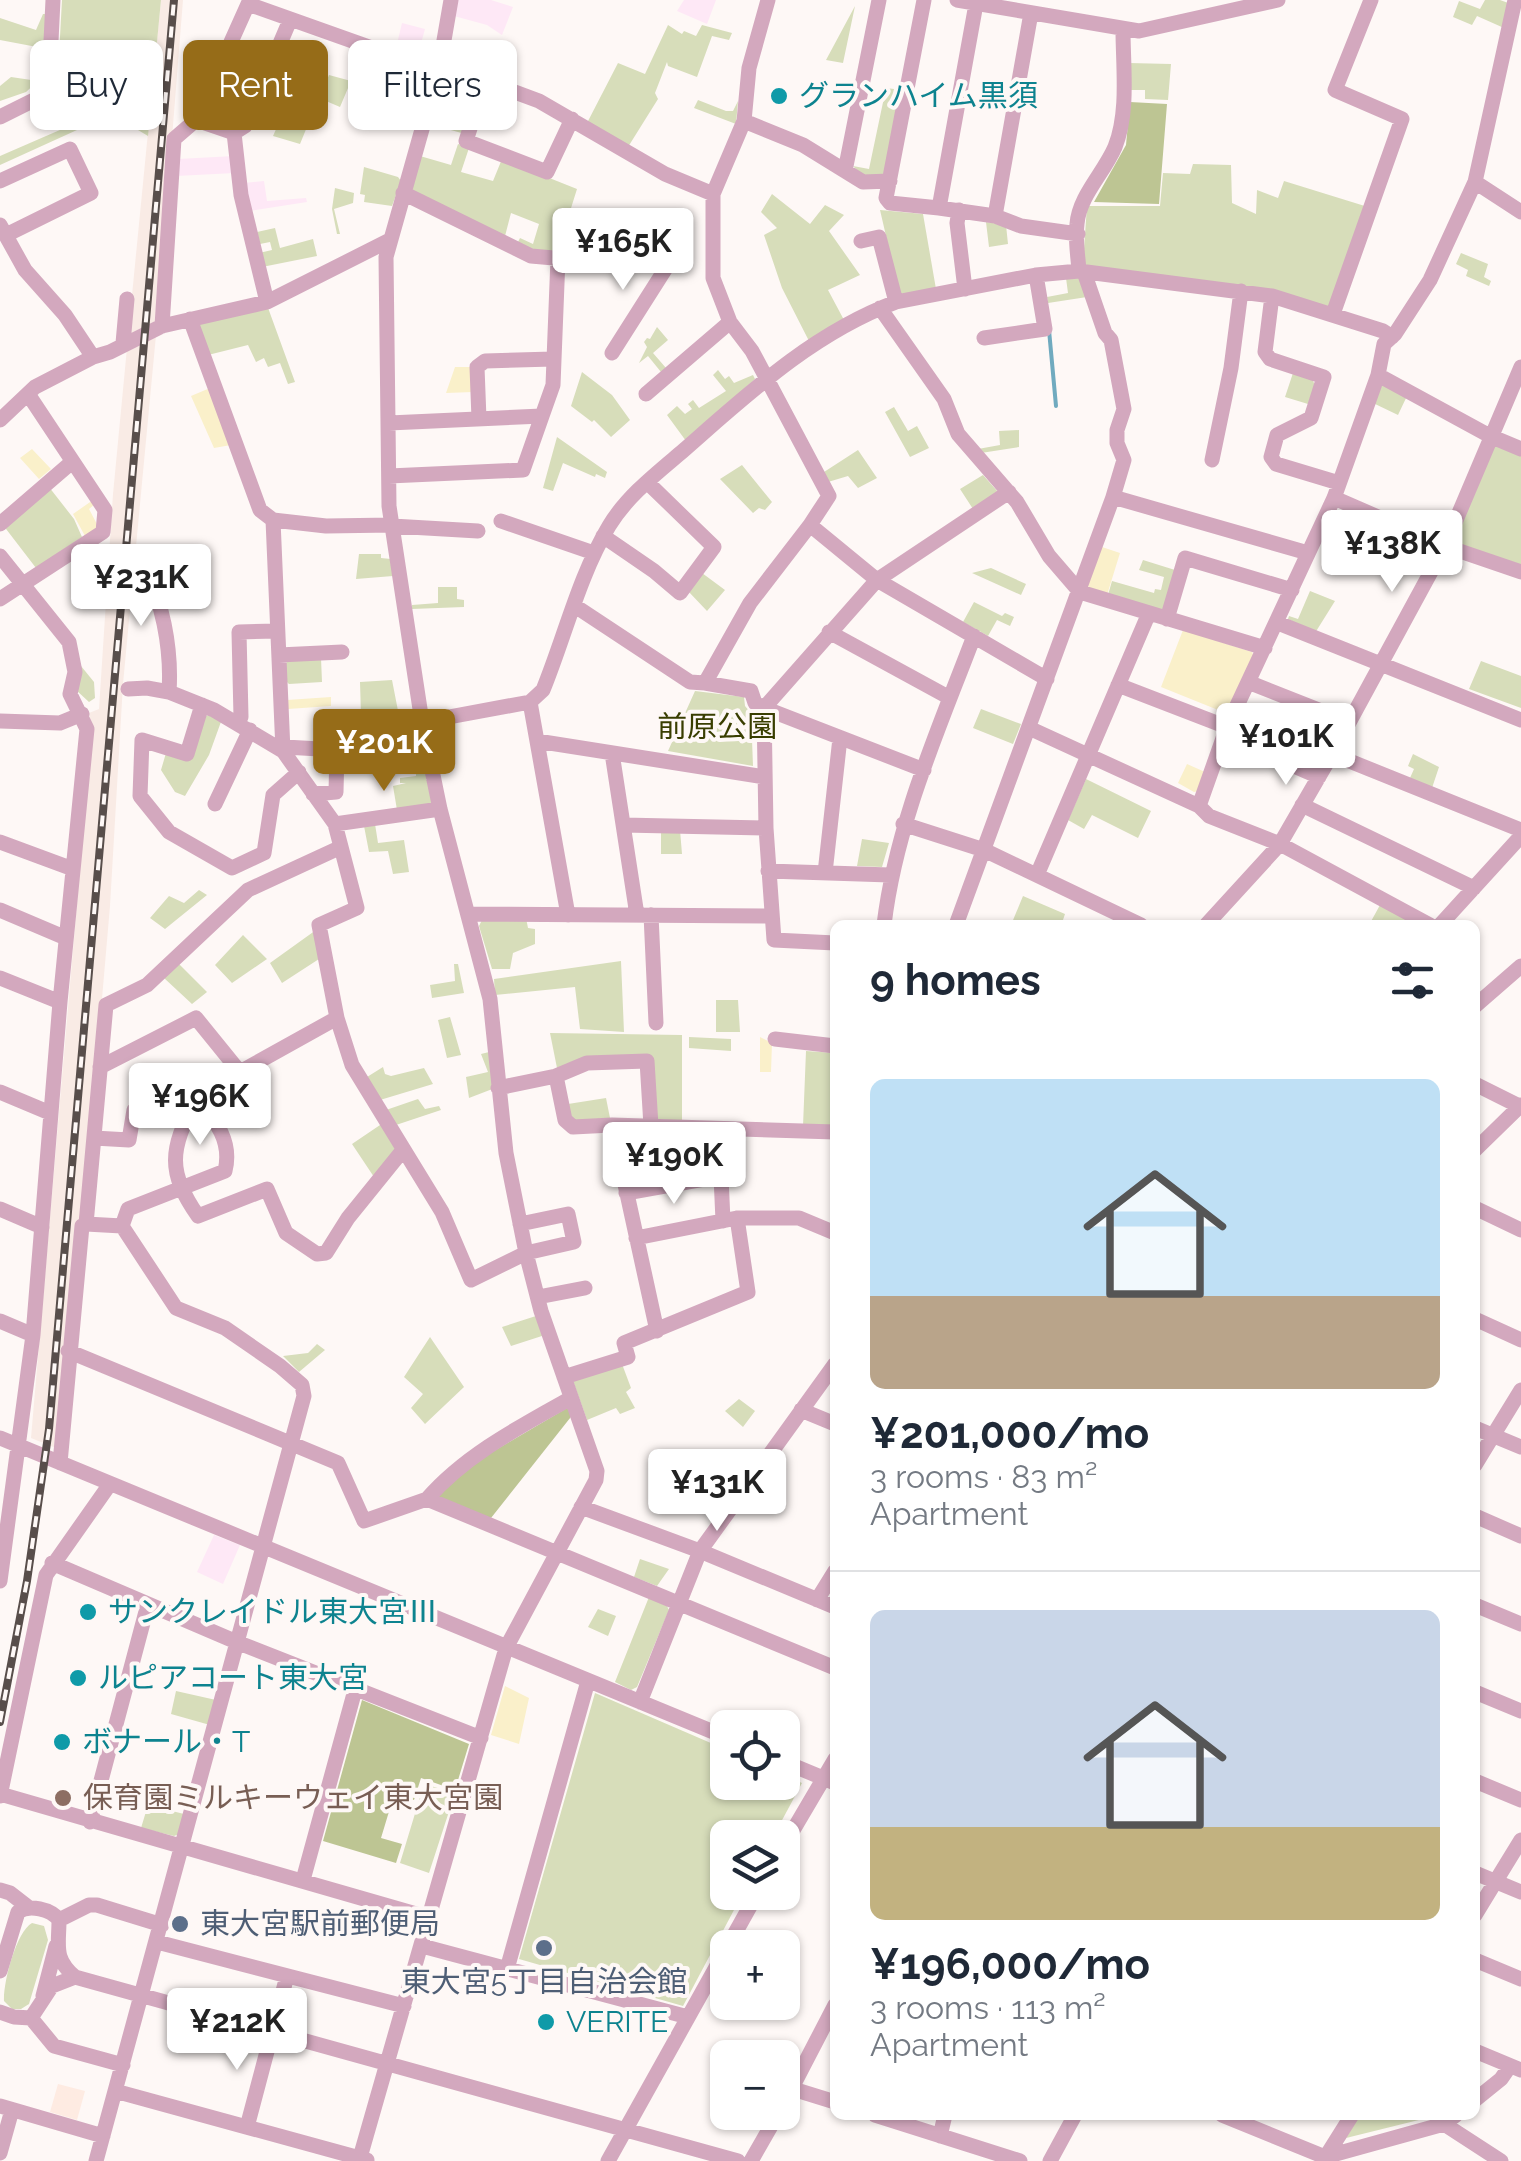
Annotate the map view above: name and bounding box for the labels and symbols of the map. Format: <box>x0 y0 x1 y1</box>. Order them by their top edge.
place label: グランハイム黒須 <box>799 78 1038 113</box>
marker: グランハイム黒須 <box>768 85 790 107</box>
pin: ¥165K <box>553 208 693 293</box>
pin: ¥138K <box>1322 510 1462 595</box>
pin: ¥231K <box>71 544 211 629</box>
pin: ¥101K <box>1216 703 1356 788</box>
pin: ¥201K <box>314 709 454 794</box>
park label: 前原公園 <box>657 709 777 744</box>
pin: ¥196K <box>130 1063 270 1148</box>
pin: ¥190K <box>604 1122 744 1207</box>
pin: ¥131K <box>647 1449 787 1534</box>
place label: サンクレイドル東大宮Ⅲ <box>108 1594 438 1629</box>
marker: サンクレイドル東大宮Ⅲ <box>77 1601 99 1623</box>
place label: ルピアコート東大宮 <box>98 1660 368 1695</box>
marker: ルピアコート東大宮 <box>67 1667 89 1689</box>
place label: ボナール・T <box>82 1724 250 1759</box>
marker: ボナール・T <box>51 1731 73 1753</box>
place label: 保育園ミルキーウェイ東大宮園 <box>83 1780 503 1815</box>
marker: 保育園ミルキーウェイ東大宮園 <box>52 1787 74 1809</box>
place label: 東大宮駅前郵便局 <box>200 1906 440 1941</box>
marker: 東大宮駅前郵便局 <box>169 1913 191 1935</box>
marker: 東大宮5丁目自治会館 <box>533 1937 555 1959</box>
place label: 東大宮5丁目自治会館 <box>401 1964 687 1999</box>
pin: ¥212K <box>167 1988 307 2073</box>
place label: VERITE <box>566 2004 668 2039</box>
marker: VERITE <box>535 2011 557 2033</box>

